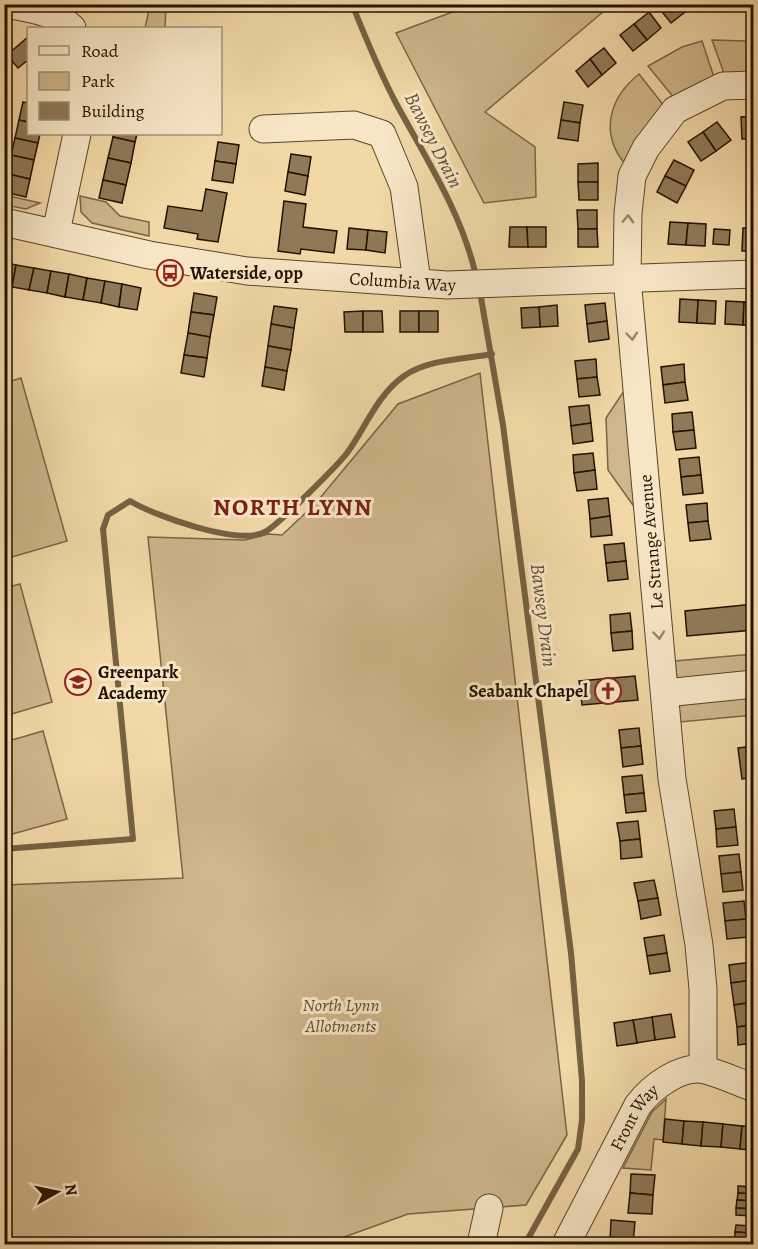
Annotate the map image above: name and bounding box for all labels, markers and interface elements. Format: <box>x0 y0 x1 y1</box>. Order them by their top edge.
legend <box>27 27 222 135</box>
text: Road <box>81 39 119 63</box>
text: Park <box>81 69 115 93</box>
water label: Bawsey Drain <box>398 88 469 193</box>
text: Building <box>81 99 145 123</box>
one-way arrow <box>622 215 634 224</box>
bus stop icon: Waterside, opp <box>155 258 185 288</box>
place label: Waterside, opp <box>189 261 303 285</box>
street label: Columbia Way <box>349 266 457 297</box>
one-way arrow <box>625 332 638 341</box>
street label: Le Strange Avenue <box>633 473 669 611</box>
district label: NORTH LYNN <box>213 491 373 523</box>
water label: Bawsey Drain <box>524 562 563 668</box>
one-way arrow <box>652 630 665 639</box>
place label: Greenpark Academy <box>97 660 179 705</box>
school or university icon: Greenpark Academy <box>63 667 93 697</box>
church icon: Seabank Chapel <box>593 676 623 706</box>
place label: Seabank Chapel <box>469 679 588 703</box>
park label: North Lynn Allotments <box>303 993 379 1038</box>
street label: Front Way <box>604 1077 664 1155</box>
north arrow <box>27 1162 87 1222</box>
text: N <box>59 1182 83 1198</box>

